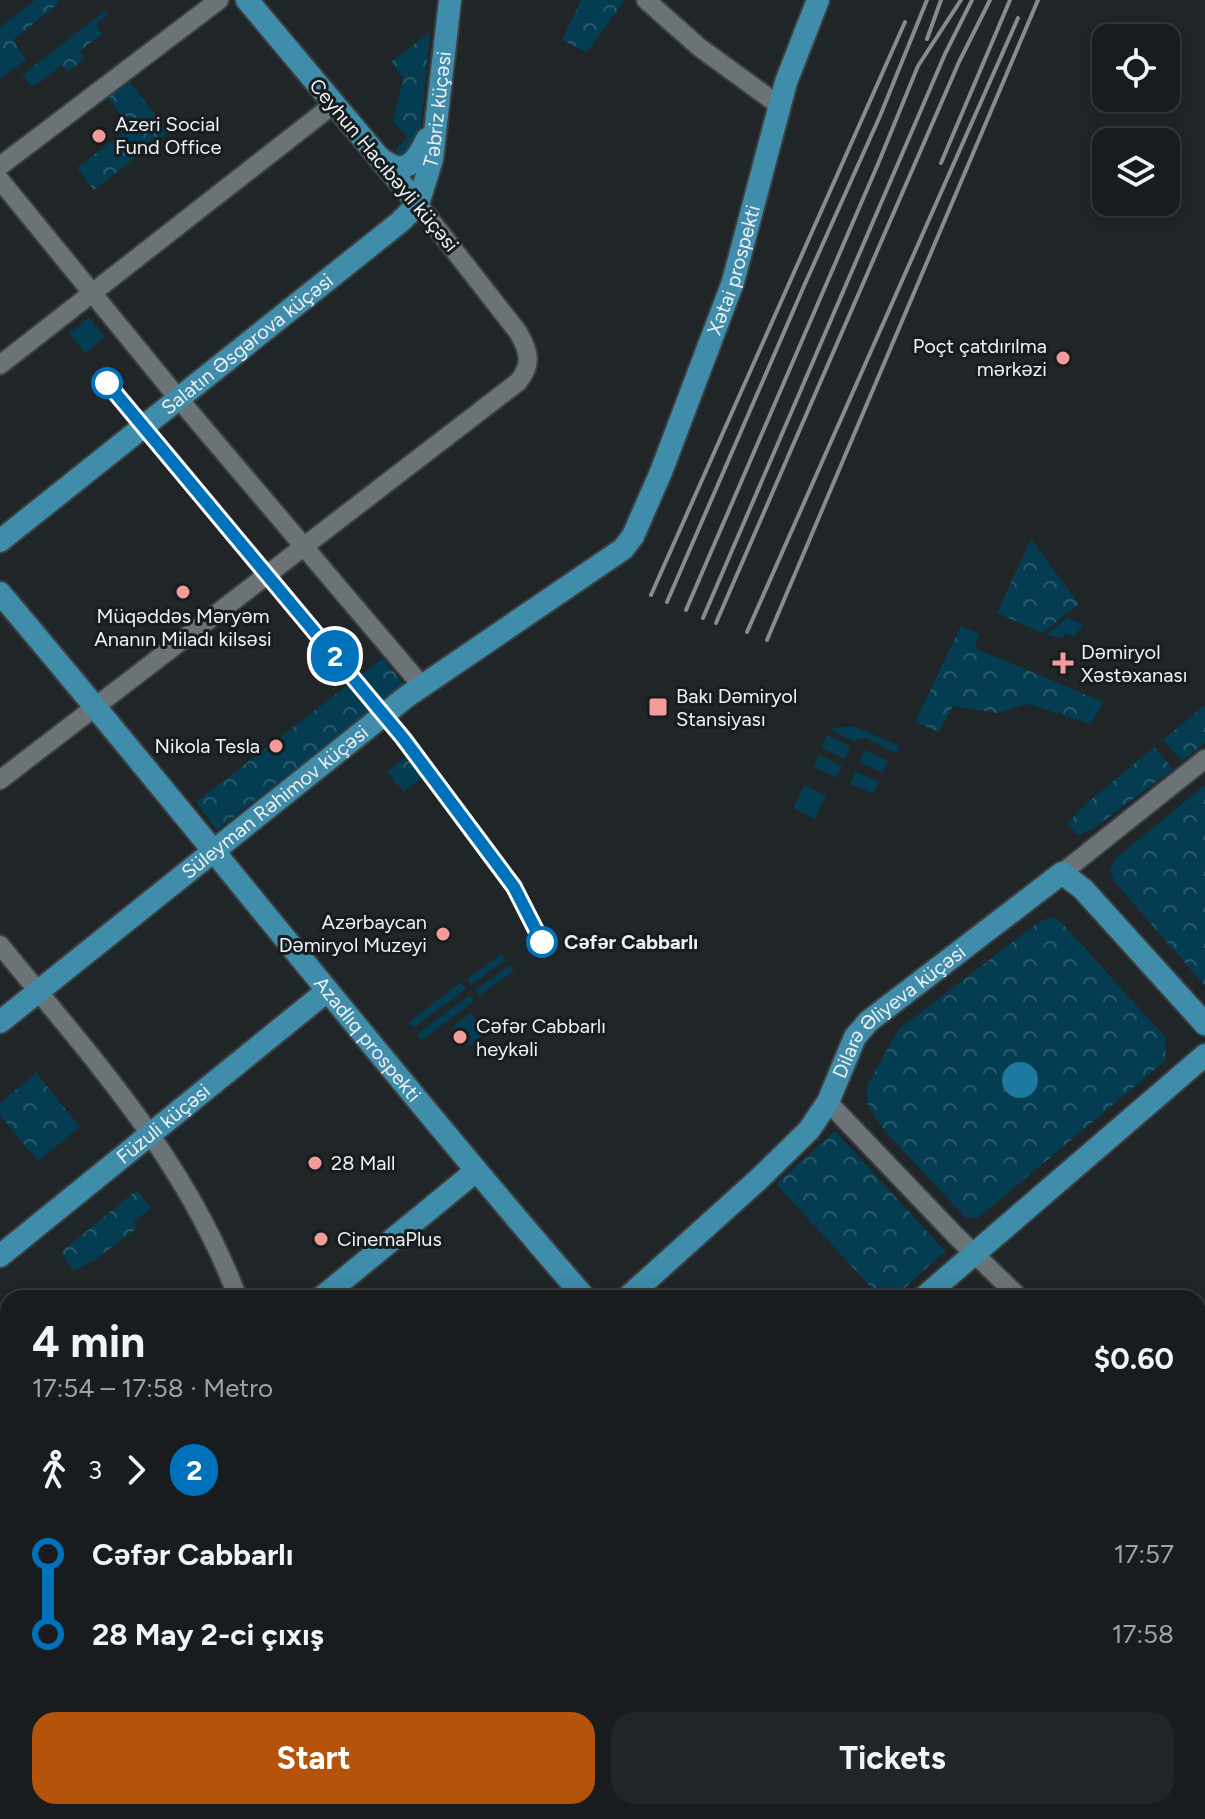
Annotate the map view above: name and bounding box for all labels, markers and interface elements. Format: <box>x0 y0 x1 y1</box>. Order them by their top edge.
map controls <box>1092 24 1180 216</box>
button: locate <box>1092 24 1180 112</box>
street label: Təbriz küçəsi <box>418 50 456 171</box>
street label: Ceyhun Hacıbəyli küçəsi <box>304 73 464 257</box>
place label: Azeri Social Fund Office <box>115 112 221 159</box>
marker: Azeri Social Fund Office <box>90 127 108 145</box>
button: layers <box>1092 128 1180 216</box>
street label: Xətai prospekti <box>702 202 765 338</box>
street label: Salatın Əsgərova küçəsi <box>156 268 338 420</box>
place label: Poçt çatdırılma mərkəzi <box>913 334 1047 381</box>
marker: Poçt çatdırılma mərkəzi <box>1054 349 1072 367</box>
unlabelled marker <box>92 368 122 398</box>
marker: Müqəddəs Məryəm Ananın Miladı kilsəsi <box>174 583 192 601</box>
place label: Müqəddəs Məryəm Ananın Miladı kilsəsi <box>94 604 272 651</box>
line badge: 2 <box>309 630 361 682</box>
text: 2 <box>327 639 343 673</box>
place label: Dəmiryol Xəstəxanası <box>1081 640 1187 687</box>
marker: Dəmiryol Xəstəxanası <box>1052 652 1074 674</box>
place label: Bakı Dəmiryol Stansiyası <box>676 684 797 731</box>
marker: Bakı Dəmiryol Stansiyası <box>647 696 669 718</box>
street label: Süleyman Rəhimov küçəsi <box>177 720 373 884</box>
place label: Nikola Tesla <box>155 734 260 758</box>
marker: Nikola Tesla <box>267 737 285 755</box>
place label: Azərbaycan Dəmiryol Muzeyi <box>279 910 427 957</box>
marker: Azərbaycan Dəmiryol Muzeyi <box>434 925 452 943</box>
marker: Cəfər Cabbarlı <box>527 927 557 957</box>
place label: Cəfər Cabbarlı <box>564 930 698 954</box>
street label: Dilarə Əliyeva küçəsi <box>827 939 970 1082</box>
street label: Azadlıq prospekti <box>309 972 426 1107</box>
place label: Cəfər Cabbarlı heykəli <box>476 1014 606 1061</box>
marker: Cəfər Cabbarlı heykəli <box>451 1028 469 1046</box>
street label: Füzuli küçəsi <box>111 1079 215 1169</box>
place label: 28 Mall <box>331 1151 395 1175</box>
marker: 28 Mall <box>306 1154 324 1172</box>
place label: CinemaPlus <box>337 1227 442 1251</box>
marker: CinemaPlus <box>312 1230 330 1248</box>
text: 4 min <box>32 1315 145 1368</box>
text: $0.60 <box>1094 1340 1174 1377</box>
text: 17:54 – 17:58 · Metro <box>32 1372 273 1404</box>
icon: walk <box>32 1448 76 1492</box>
icon: forward <box>114 1448 158 1492</box>
text: 2 <box>186 1453 202 1487</box>
text: 3 <box>88 1454 102 1486</box>
text: Cəfər Cabbarlı <box>92 1536 294 1573</box>
text: 17:57 <box>1114 1538 1174 1570</box>
text: 28 May 2-ci çıxış <box>92 1616 324 1653</box>
text: 17:58 <box>1112 1618 1174 1650</box>
button: Start <box>32 1712 595 1804</box>
button: Tickets <box>611 1712 1174 1804</box>

